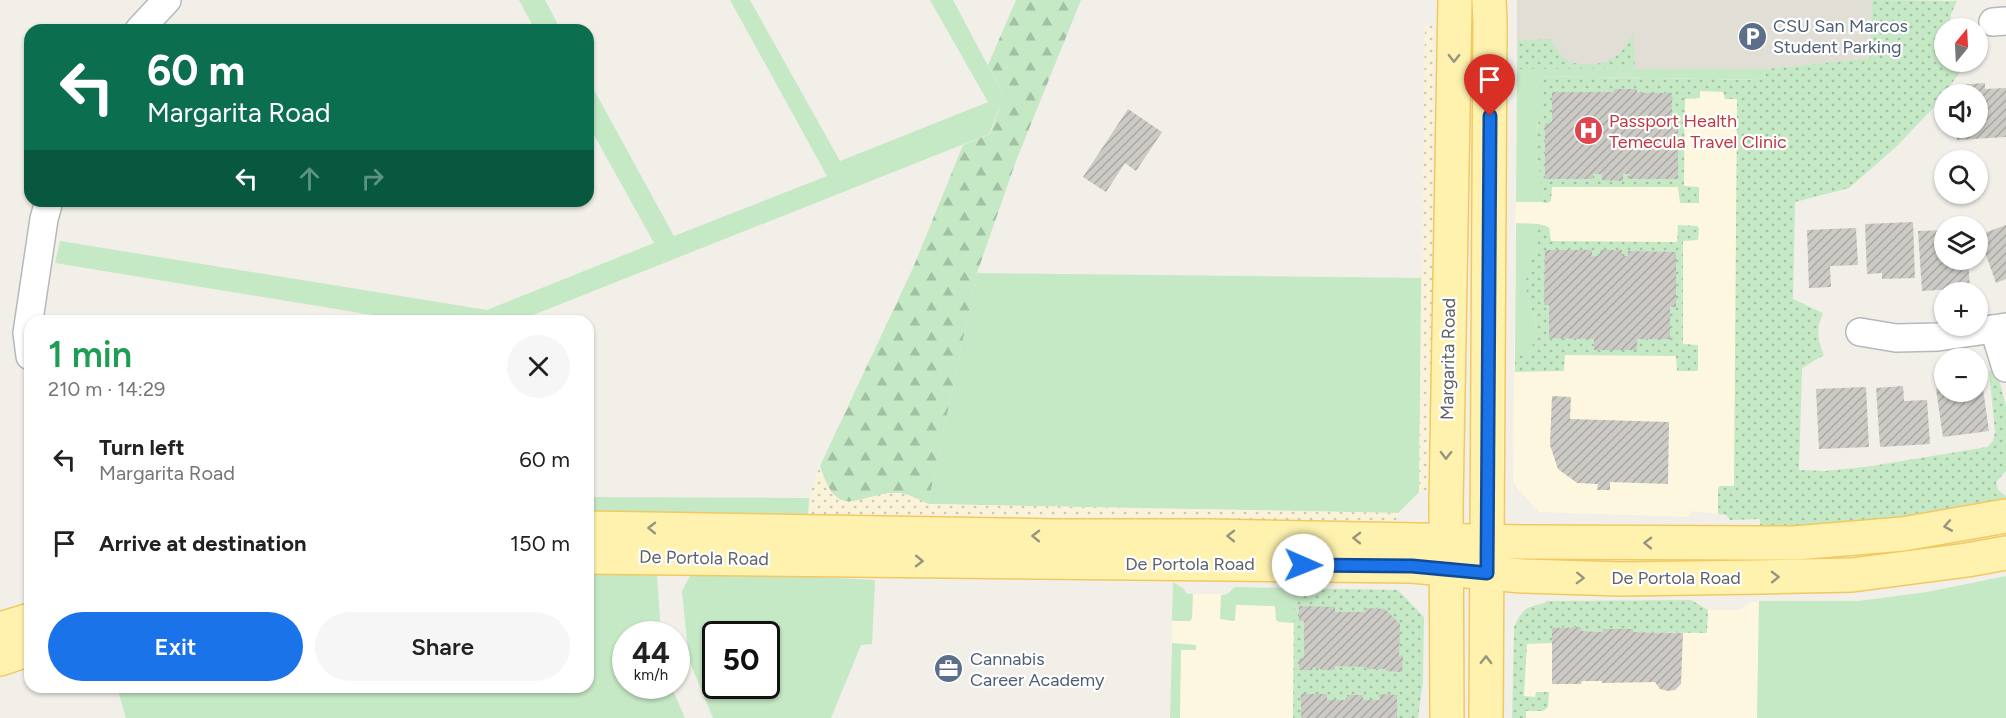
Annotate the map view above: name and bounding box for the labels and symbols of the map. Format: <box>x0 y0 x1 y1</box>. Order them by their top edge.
place label: CSU San Marcos Student Parking <box>1773 15 1908 58</box>
north arrow <box>1934 18 1988 72</box>
parking icon: CSU San Marcos Student Parking <box>1736 20 1768 52</box>
one-way arrow <box>1448 54 1460 63</box>
pin <box>1464 54 1515 116</box>
place label: Passport Health Temecula Travel Clinic <box>1609 110 1787 153</box>
hospital icon: Passport Health Temecula Travel Clinic <box>1572 115 1604 147</box>
street label: Margarita Road <box>1436 298 1460 420</box>
one-way arrow <box>1440 451 1453 460</box>
one-way arrow <box>1944 519 1954 532</box>
one-way arrow <box>648 522 657 534</box>
one-way arrow <box>1031 530 1040 542</box>
one-way arrow <box>1226 530 1235 542</box>
one-way arrow <box>1353 532 1362 544</box>
position arrow <box>1271 533 1335 597</box>
one-way arrow <box>1644 537 1653 549</box>
street label: De Portola Road <box>639 546 769 570</box>
street label: De Portola Road <box>1125 553 1255 575</box>
one-way arrow <box>915 555 924 567</box>
street label: De Portola Road <box>1611 567 1741 589</box>
one-way arrow <box>1576 571 1585 584</box>
one-way arrow <box>1770 571 1779 583</box>
speed limit sign: 50 <box>702 621 780 699</box>
place label: Cannabis Career Academy <box>970 648 1105 691</box>
office icon: Cannabis Career Academy <box>933 653 965 685</box>
one-way arrow <box>1480 655 1492 664</box>

